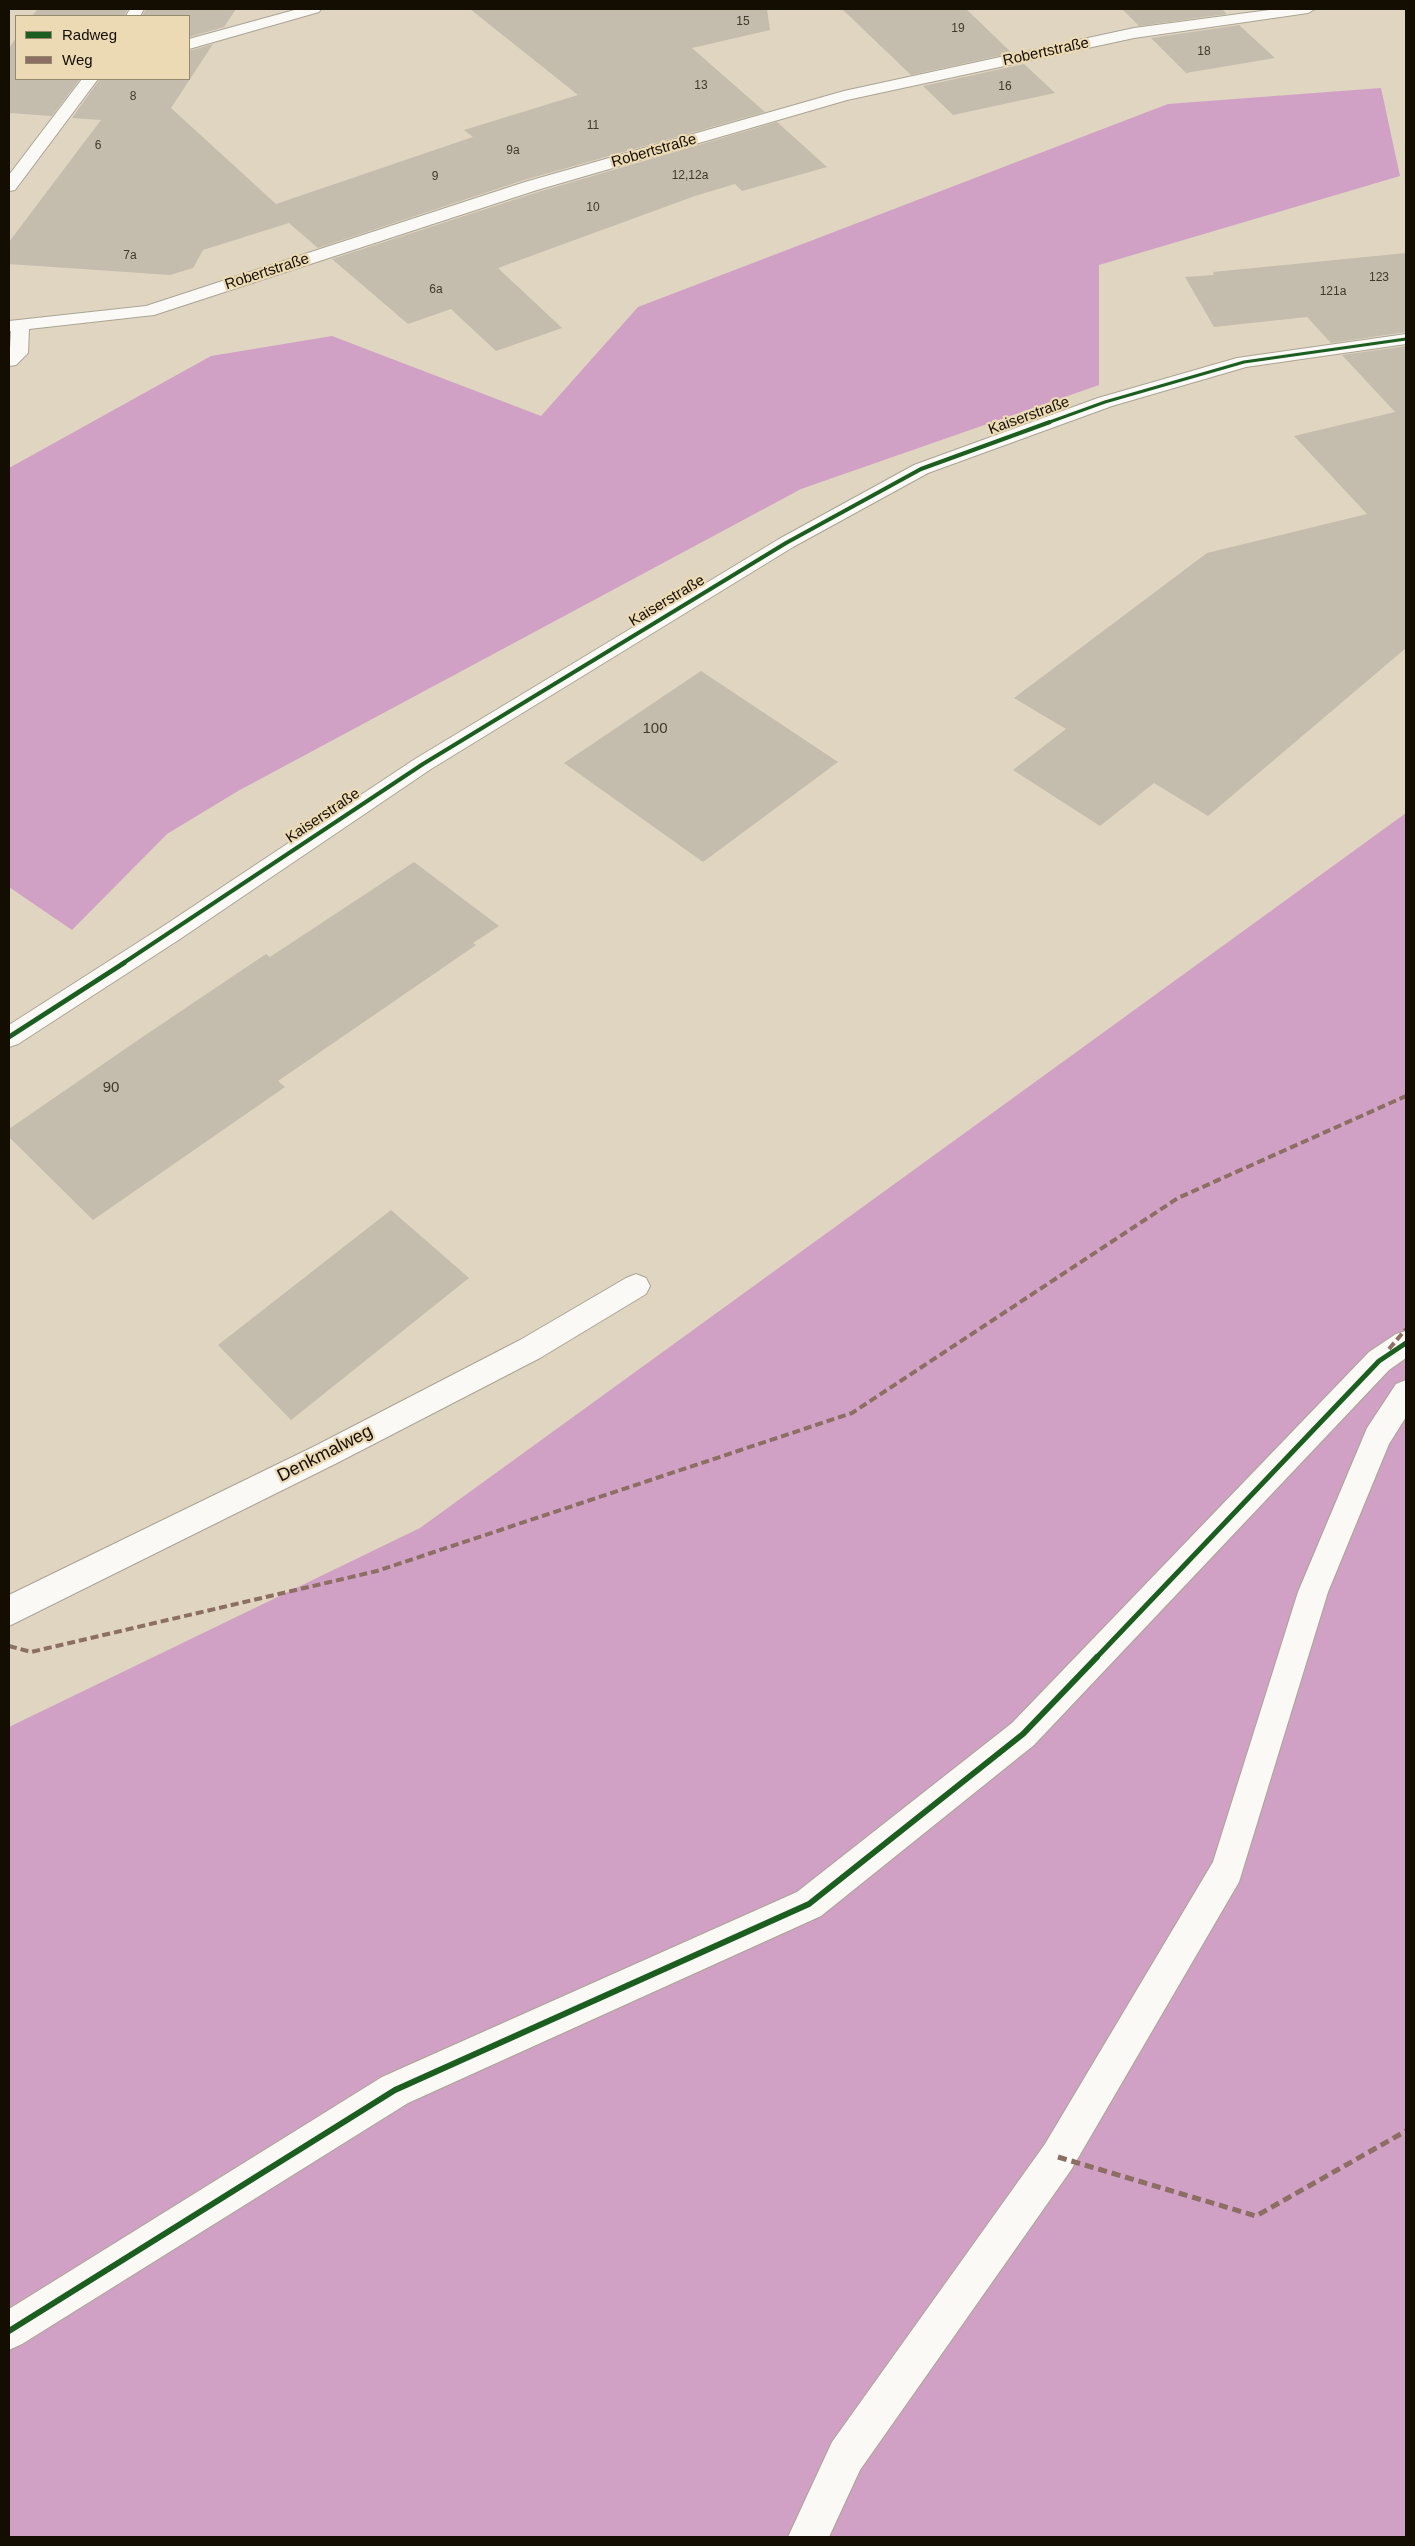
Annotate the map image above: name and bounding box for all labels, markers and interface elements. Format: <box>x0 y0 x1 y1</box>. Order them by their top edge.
legend <box>15 15 190 80</box>
house number: 15 <box>736 15 750 29</box>
house number: 19 <box>951 22 965 36</box>
text: Radweg <box>62 26 117 43</box>
street label: Robertstraße <box>1001 34 1091 70</box>
house number: 18 <box>1197 45 1211 59</box>
text: Weg <box>62 51 93 68</box>
house number: 13 <box>694 79 708 93</box>
house number: 16 <box>998 80 1012 94</box>
house number: 8 <box>130 90 136 104</box>
house number: 11 <box>587 119 599 133</box>
street label: Robertstraße <box>609 130 699 172</box>
house number: 6 <box>95 139 101 153</box>
house number: 9a <box>506 144 520 158</box>
house number: 12,12a <box>672 169 708 183</box>
house number: 9 <box>432 170 438 184</box>
house number: 10 <box>586 201 600 215</box>
house number: 7a <box>123 249 137 263</box>
street label: Robertstraße <box>223 250 311 294</box>
house number: 123 <box>1369 271 1389 285</box>
house number: 6a <box>429 283 443 297</box>
house number: 121a <box>1320 285 1346 299</box>
street label: Kaiserstraße <box>986 393 1072 439</box>
street label: Kaiserstraße <box>626 571 708 631</box>
house number: 100 <box>642 720 668 738</box>
street label: Kaiserstraße <box>283 785 363 847</box>
house number: 90 <box>103 1079 119 1097</box>
street label: Denkmalweg <box>274 1421 376 1487</box>

